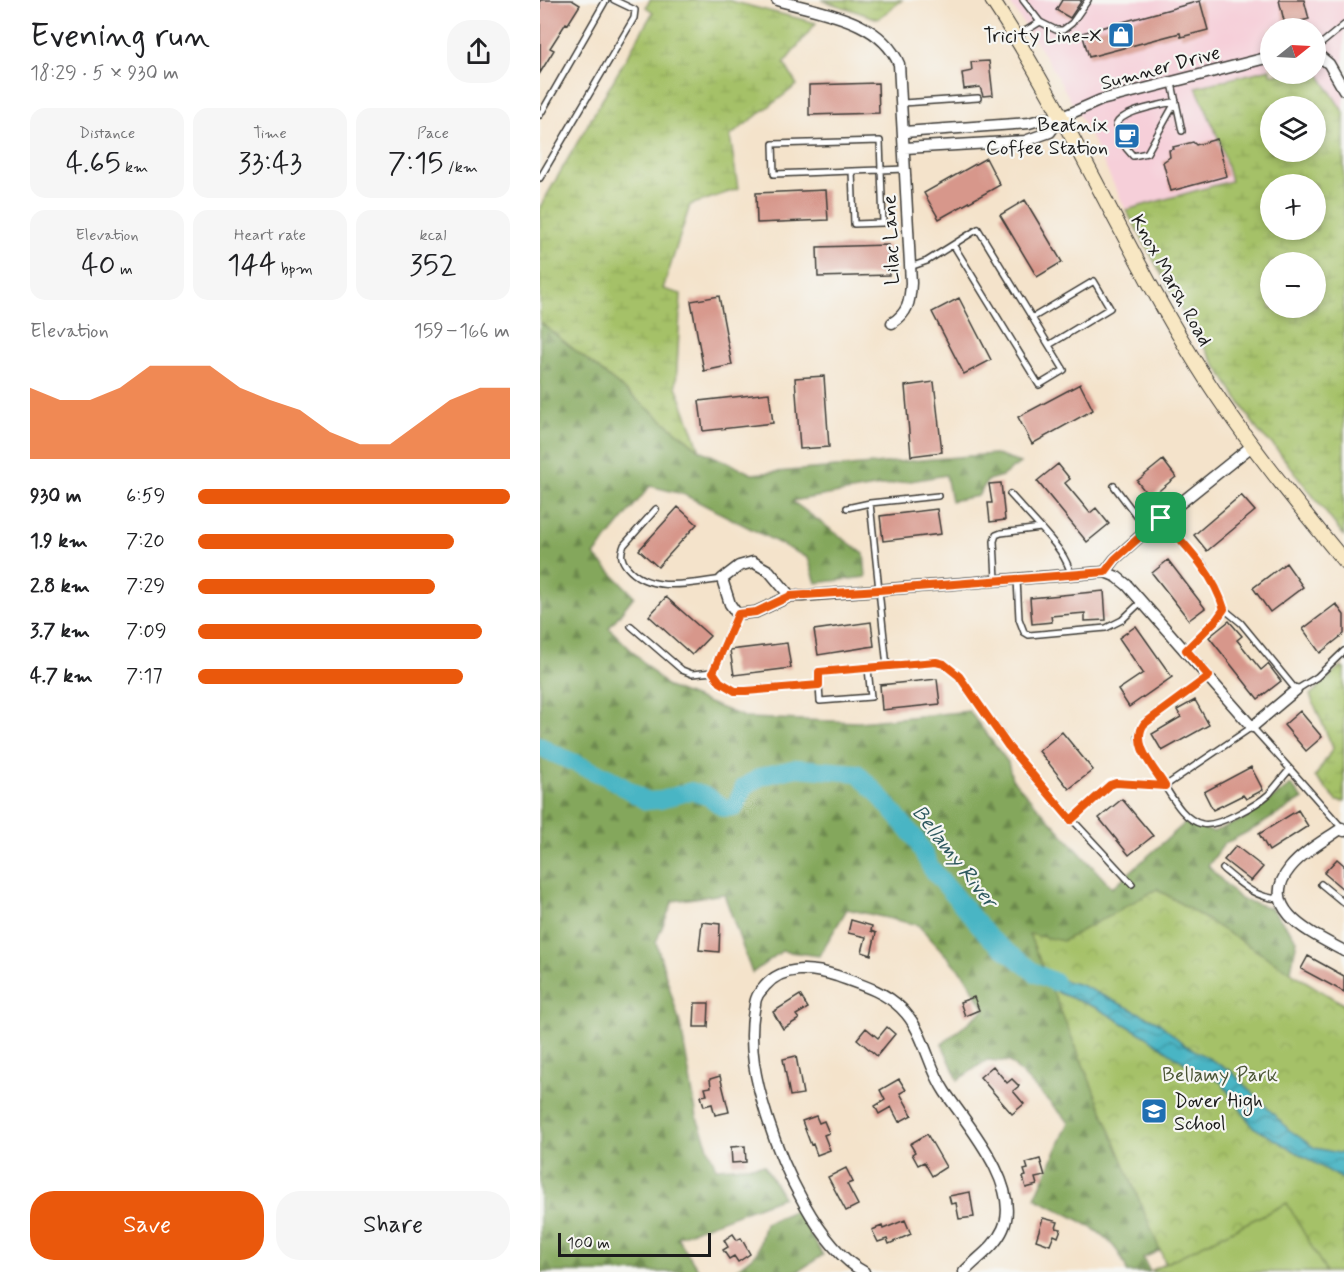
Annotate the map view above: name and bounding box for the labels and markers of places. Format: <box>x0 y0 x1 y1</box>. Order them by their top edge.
shop icon: Tricity Line-X <box>1106 20 1136 50</box>
place label: Tricity Line-X <box>983 23 1102 50</box>
place label: Beatnix Coffee Station <box>986 112 1109 162</box>
cafe icon: Beatnix Coffee Station <box>1112 121 1142 151</box>
pin <box>1135 492 1186 543</box>
place label: Dover High School <box>1174 1088 1263 1138</box>
school or university icon: Dover High School <box>1139 1096 1169 1126</box>

